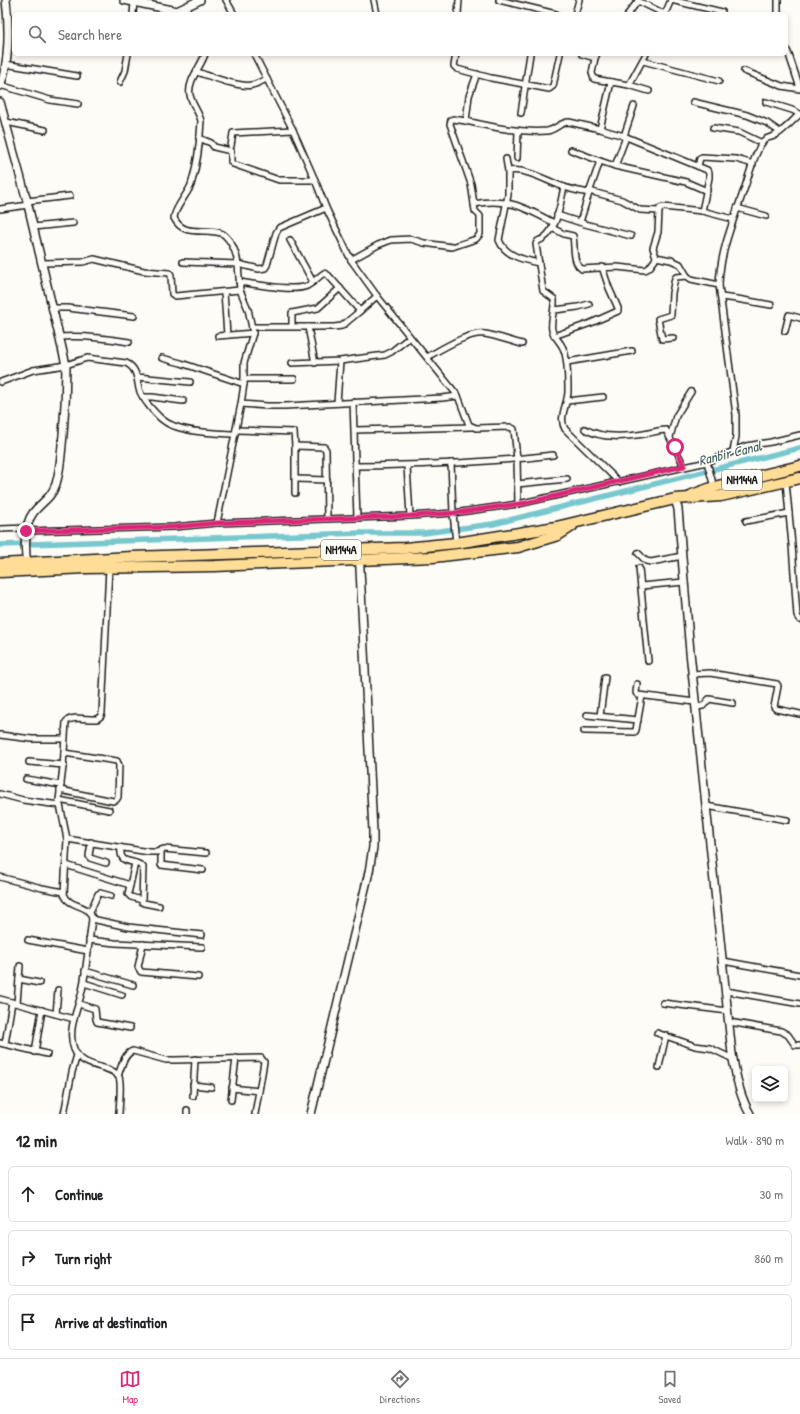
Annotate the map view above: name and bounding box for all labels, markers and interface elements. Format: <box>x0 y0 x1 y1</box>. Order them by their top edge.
search box <box>12 12 788 56</box>
icon: search <box>26 23 48 45</box>
text: Search here <box>58 24 122 45</box>
water label: Ranbir Canal <box>696 435 765 470</box>
route start <box>666 438 684 456</box>
road number: NH144A <box>722 470 762 490</box>
route end <box>17 522 35 540</box>
road number: NH144A <box>321 540 361 560</box>
map controls <box>752 1066 788 1102</box>
button: layers <box>752 1066 788 1102</box>
text: 12 min <box>16 1129 57 1152</box>
text: Walk · 890 m <box>725 1131 784 1149</box>
icon: ahead <box>17 1183 39 1205</box>
text: Continue <box>55 1184 103 1205</box>
text: 30 m <box>760 1185 783 1203</box>
icon: right <box>17 1247 39 1269</box>
text: Turn right <box>55 1248 111 1269</box>
text: 860 m <box>755 1249 783 1267</box>
icon: arrive <box>17 1311 39 1333</box>
text: Arrive at destination <box>55 1312 167 1333</box>
tab: Map <box>119 1368 141 1406</box>
tab: Directions <box>380 1368 420 1406</box>
tab: Saved <box>658 1368 681 1406</box>

